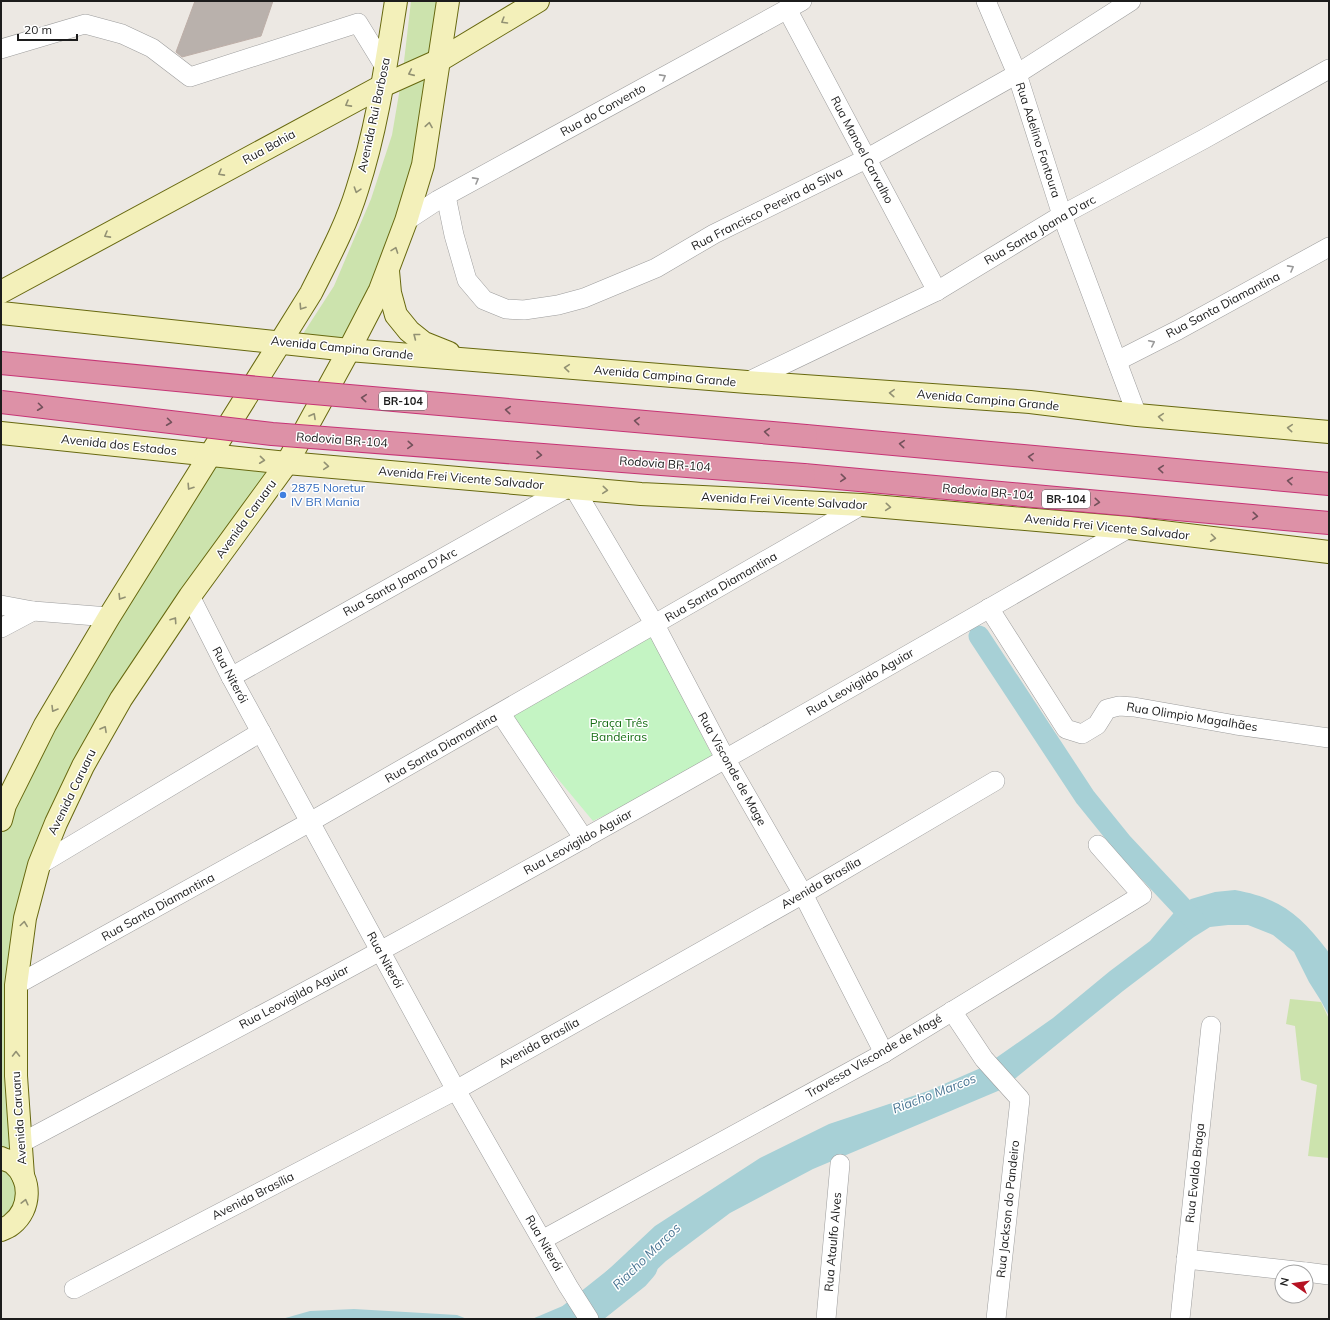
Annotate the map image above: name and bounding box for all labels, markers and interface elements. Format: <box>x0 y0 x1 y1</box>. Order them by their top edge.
scale bar <box>18 16 77 42</box>
one-way arrow <box>501 16 508 24</box>
text: 20 m <box>24 22 52 37</box>
street label: Avenida Rui Barbosa <box>354 56 393 174</box>
one-way arrow <box>407 68 414 76</box>
one-way arrow <box>659 74 666 81</box>
street label: Rua do Convento <box>557 80 648 139</box>
street label: Rua Adelino Fontoura <box>1013 80 1064 200</box>
street label: Rua Manoel Carvalho <box>828 93 897 206</box>
one-way arrow <box>344 99 352 107</box>
one-way arrow <box>424 122 433 128</box>
street label: Rua Bahia <box>240 126 298 167</box>
street label: Rua Francisco Pereira da Silva <box>689 164 845 253</box>
one-way arrow <box>218 168 225 176</box>
one-way arrow <box>472 177 479 184</box>
one-way arrow <box>353 186 362 193</box>
street label: Rua Santa Joana D'arc <box>981 191 1098 268</box>
one-way arrow <box>104 230 111 238</box>
one-way arrow <box>391 247 399 254</box>
one-way arrow <box>1287 266 1294 273</box>
street label: Rua Santa Diamantina <box>1163 268 1282 341</box>
one-way arrow <box>299 303 307 310</box>
street label: Avenida Campina Grande <box>270 333 414 362</box>
one-way arrow <box>413 334 420 341</box>
one-way arrow <box>1147 340 1155 348</box>
street label: Avenida Campina Grande <box>593 362 737 389</box>
one-way arrow <box>564 363 570 372</box>
street label: Avenida Campina Grande <box>916 386 1060 413</box>
one-way arrow <box>889 388 895 397</box>
road number: BR-104 <box>379 392 427 410</box>
one-way arrow <box>361 393 367 402</box>
one-way arrow <box>37 402 43 411</box>
one-way arrow <box>505 406 511 415</box>
one-way arrow <box>1158 412 1164 421</box>
one-way arrow <box>308 413 315 420</box>
one-way arrow <box>166 417 172 426</box>
one-way arrow <box>634 417 640 426</box>
one-way arrow <box>1287 424 1293 433</box>
one-way arrow <box>764 428 770 437</box>
street label: Rodovia BR-104 <box>296 429 388 450</box>
street label: Avenida dos Estados <box>61 431 178 458</box>
one-way arrow <box>407 440 413 449</box>
one-way arrow <box>899 440 905 449</box>
one-way arrow <box>536 450 542 459</box>
one-way arrow <box>1028 452 1034 461</box>
street label: Rodovia BR-104 <box>619 453 711 474</box>
one-way arrow <box>259 455 265 464</box>
one-way arrow <box>323 461 329 470</box>
street label: Avenida Frei Vicente Salvador <box>378 463 545 492</box>
one-way arrow <box>1158 464 1164 473</box>
one-way arrow <box>840 474 846 483</box>
street label: Avenida Caruaru <box>212 476 279 561</box>
one-way arrow <box>1287 476 1293 485</box>
place label: 2875 Noretur IV BR Mania <box>291 480 366 509</box>
street label: Rodovia BR-104 <box>942 480 1034 503</box>
one-way arrow <box>187 483 195 490</box>
one-way arrow <box>601 486 608 495</box>
street label: Avenida Frei Vicente Salvador <box>701 489 868 512</box>
marker: 2875 Noretur IV BR Mania <box>278 490 288 500</box>
road number: BR-104 <box>1042 490 1090 508</box>
one-way arrow <box>1094 497 1101 506</box>
one-way arrow <box>885 503 891 512</box>
street label: Avenida Frei Vicente Salvador <box>1024 510 1191 543</box>
one-way arrow <box>1252 512 1258 521</box>
one-way arrow <box>1209 533 1216 542</box>
street label: Rua Santa Joana D'Arc <box>340 544 459 619</box>
street label: Rua Santa Diamantina <box>662 548 779 625</box>
one-way arrow <box>118 593 126 600</box>
one-way arrow <box>169 617 177 624</box>
street label: Rua Niterói <box>209 644 252 706</box>
street label: Rua Leovigildo Aguiar <box>803 644 917 719</box>
street label: Rua Olimpio Magalhães <box>1125 699 1259 734</box>
one-way arrow <box>51 705 59 712</box>
street label: Rua Santa Diamantina <box>382 709 499 786</box>
street label: Rua Visconde de Mage <box>695 709 770 828</box>
park label: Praça Três Bandeiras <box>590 715 648 744</box>
one-way arrow <box>99 726 107 733</box>
street label: Avenida Caruaru <box>44 746 99 837</box>
street label: Rua Leovigildo Aguiar <box>521 805 635 878</box>
street label: Avenida Brasília <box>778 854 864 912</box>
street label: Rua Santa Diamantina <box>99 869 217 944</box>
one-way arrow <box>19 921 28 927</box>
street label: Rua Niterói <box>364 929 407 991</box>
street label: Rua Leovigildo Aguiar <box>236 961 352 1032</box>
street label: Travessa Visconde de Magé <box>803 1010 944 1101</box>
street label: Avenida Brasília <box>496 1014 582 1071</box>
one-way arrow <box>12 1051 20 1057</box>
water label: Riacho Marcos <box>890 1070 978 1116</box>
street label: Avenida Caruaru <box>8 1071 29 1165</box>
street label: Rua Evaldo Braga <box>1182 1122 1207 1224</box>
street label: Rua Jackson do Pandeiro <box>993 1139 1022 1279</box>
street label: Avenida Brasília <box>209 1168 296 1223</box>
street label: Rua Ataulfo Alves <box>821 1192 844 1292</box>
one-way arrow <box>21 1199 29 1206</box>
street label: Rua Niterói <box>522 1212 567 1273</box>
water label: Riacho Marcos <box>609 1219 683 1293</box>
north arrow <box>1274 1264 1314 1304</box>
text: N <box>1277 1276 1292 1287</box>

